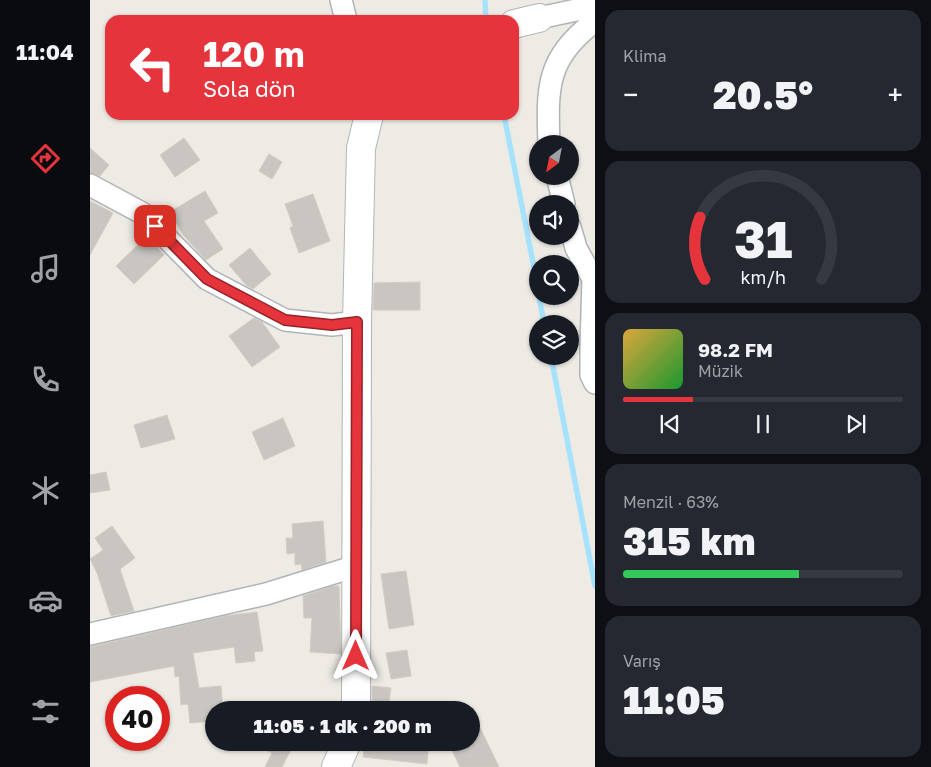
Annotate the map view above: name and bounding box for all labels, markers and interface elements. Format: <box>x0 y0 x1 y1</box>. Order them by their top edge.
text: 120 m <box>203 33 305 75</box>
icon: left <box>120 35 185 100</box>
text: 11:04 <box>16 38 74 65</box>
text: Klima <box>623 46 667 66</box>
text: 20.5° <box>713 72 813 117</box>
text: Sola dön <box>203 75 296 102</box>
text: − <box>623 78 638 111</box>
text: + <box>888 78 903 111</box>
north arrow <box>529 135 579 185</box>
map controls <box>529 135 579 365</box>
icon: directions <box>28 141 63 176</box>
button: sound <box>529 195 579 245</box>
pin <box>134 205 176 247</box>
text: 31 <box>734 207 792 269</box>
icon: arrive <box>141 212 169 240</box>
icon: music <box>28 251 63 286</box>
button: search <box>529 255 579 305</box>
text: km/h <box>740 266 786 288</box>
button: layers <box>529 315 579 365</box>
text: 98.2 FM <box>698 338 773 361</box>
text: Müzik <box>698 361 743 381</box>
icon: phone <box>28 362 63 397</box>
icon: previous <box>656 410 684 438</box>
icon: pause <box>749 410 777 438</box>
icon: next <box>842 410 870 438</box>
icon: climate <box>28 473 63 508</box>
text: Menzil · 63% <box>623 492 719 512</box>
text: 315 km <box>623 518 755 563</box>
icon: car <box>28 583 63 618</box>
position arrow <box>329 629 381 681</box>
text: Varış <box>623 651 661 671</box>
text: 11:05 <box>623 677 725 722</box>
speed limit sign: 40 <box>105 686 170 751</box>
icon: filters <box>28 694 63 729</box>
text: 11:05 · 1 dk · 200 m <box>253 714 432 737</box>

